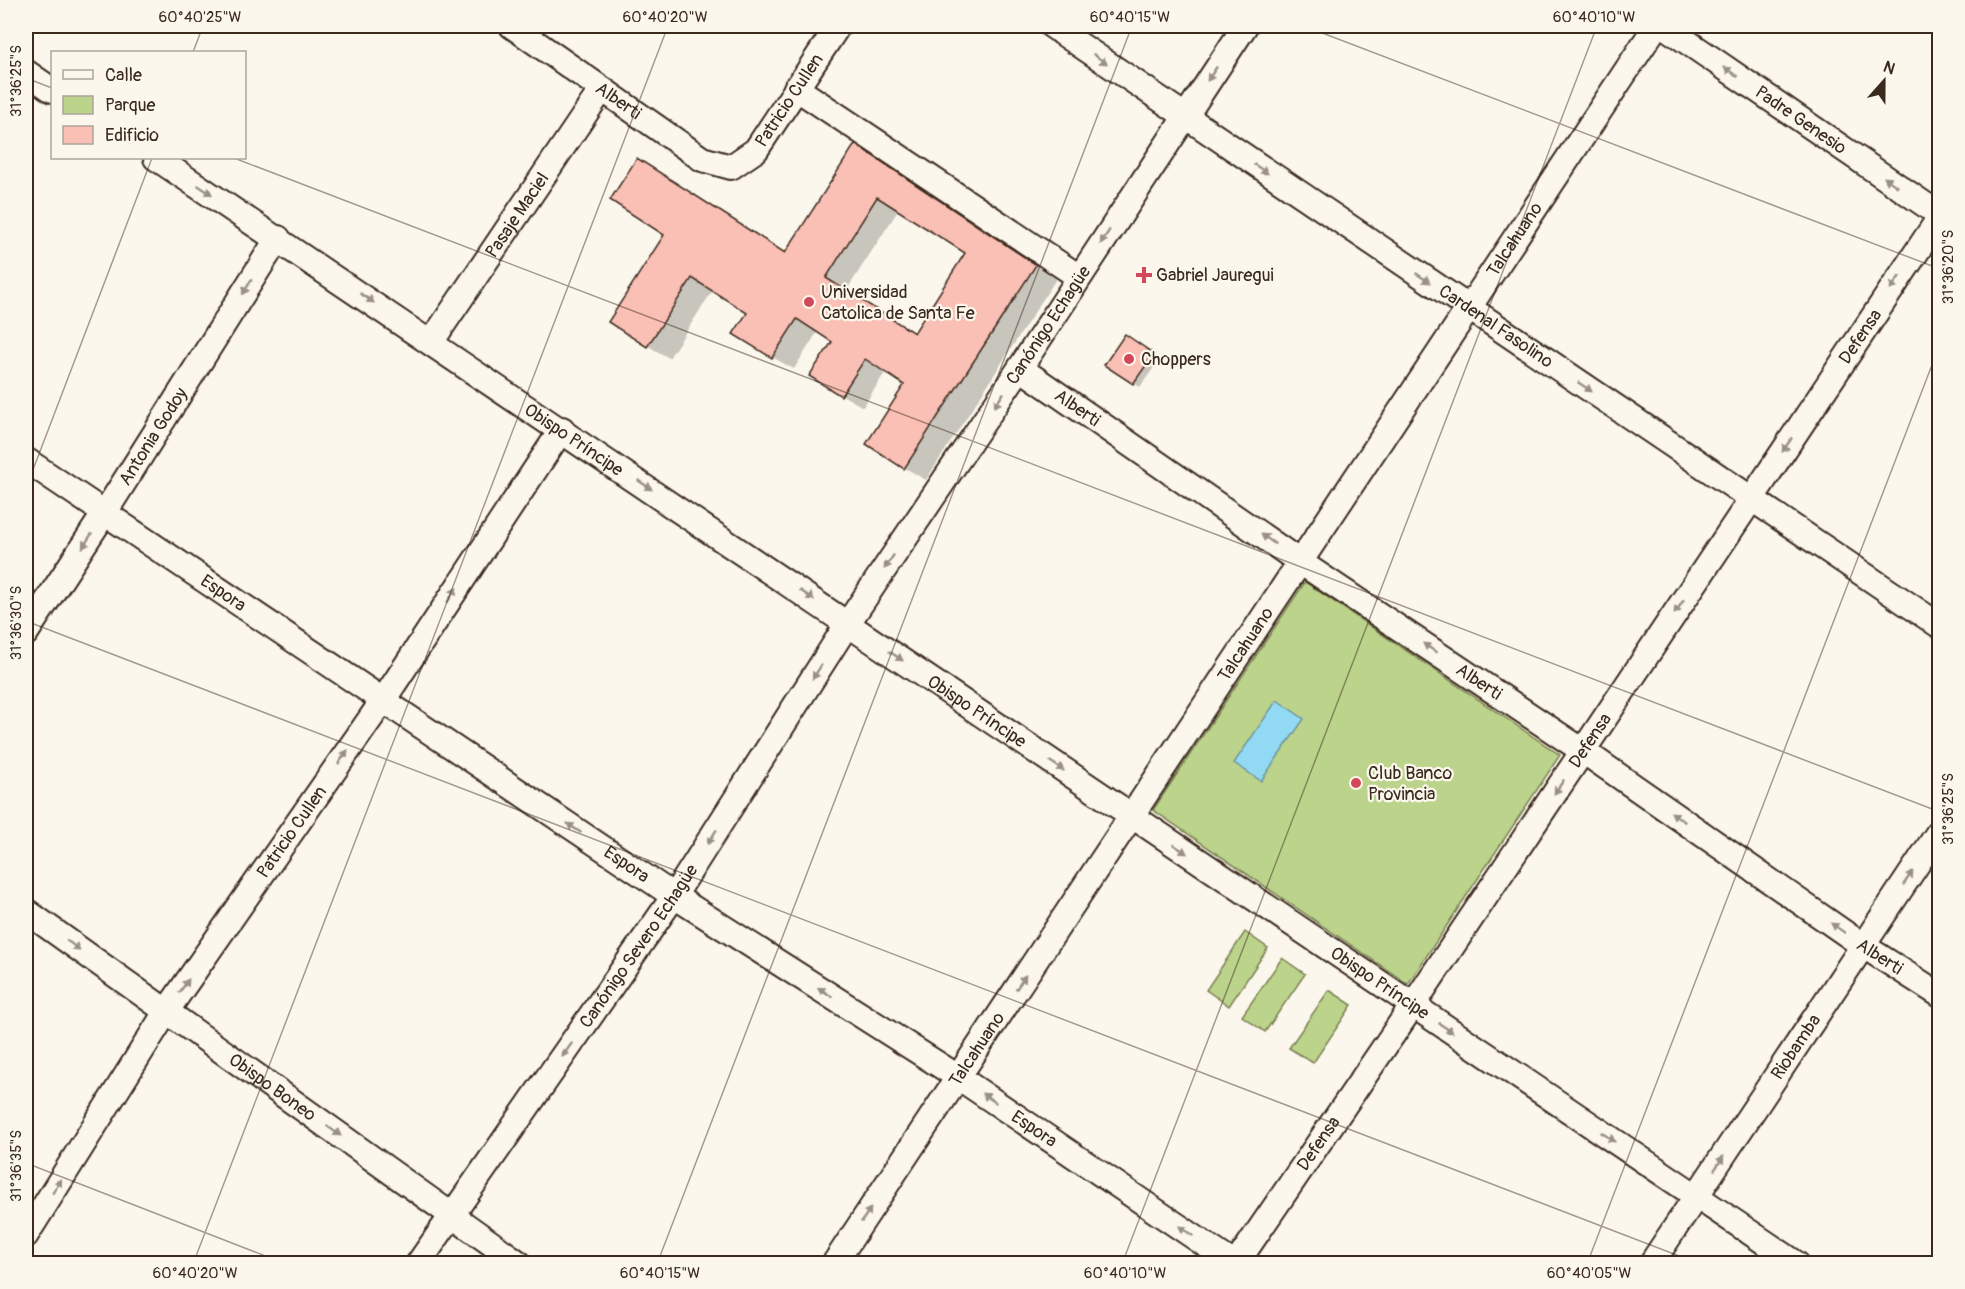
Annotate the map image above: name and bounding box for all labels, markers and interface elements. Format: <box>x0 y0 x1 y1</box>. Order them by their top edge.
text: 60°40'25"W <box>159 8 242 27</box>
text: 60°40'20"W <box>623 8 708 27</box>
text: 60°40'15"W <box>1090 8 1170 27</box>
text: 60°40'10"W <box>1553 8 1635 27</box>
text: 31°36'25"S <box>7 45 26 117</box>
street label: Patricio Cullen <box>750 49 828 151</box>
legend <box>51 51 246 159</box>
north arrow <box>1854 51 1914 111</box>
one-way arrow <box>1092 53 1108 65</box>
text: N <box>1880 57 1898 79</box>
text: Calle <box>105 64 142 87</box>
one-way arrow <box>1207 66 1218 82</box>
one-way arrow <box>1723 66 1739 78</box>
street label: Alberti <box>591 77 646 124</box>
street label: Padre Genesio <box>1751 80 1851 159</box>
text: Parque <box>105 94 155 117</box>
text: Edificio <box>105 124 159 147</box>
one-way arrow <box>1253 163 1269 175</box>
street label: Pasaje Maciel <box>480 168 554 262</box>
one-way arrow <box>1884 176 1900 188</box>
one-way arrow <box>197 184 213 195</box>
street label: Talcahuano <box>1481 197 1548 281</box>
one-way arrow <box>1100 229 1111 245</box>
text: 31°36'20"S <box>1939 230 1958 304</box>
street label: Canónigo Echagüe <box>1001 261 1096 389</box>
place label: Gabriel Jauregui <box>1156 264 1274 287</box>
marker: Gabriel Jauregui <box>1137 268 1151 282</box>
one-way arrow <box>1415 272 1431 283</box>
one-way arrow <box>1890 275 1901 291</box>
one-way arrow <box>241 279 252 295</box>
street label: Cardenal Fasolino <box>1434 279 1558 373</box>
place label: Universidad Catolica de Santa Fe <box>821 281 975 325</box>
one-way arrow <box>359 292 375 303</box>
marker: Universidad Catolica de Santa Fe <box>802 295 816 309</box>
street label: Defensa <box>1834 305 1887 368</box>
place label: Choppers <box>1141 348 1211 371</box>
marker: Choppers <box>1122 352 1136 366</box>
one-way arrow <box>1576 381 1592 393</box>
street label: Antonia Godoy <box>113 383 193 490</box>
street label: Alberti <box>1050 384 1105 432</box>
one-way arrow <box>993 392 1005 408</box>
street label: Obispo Príncipe <box>520 398 628 481</box>
one-way arrow <box>1782 437 1793 453</box>
one-way arrow <box>637 480 653 491</box>
one-way arrow <box>81 533 92 549</box>
one-way arrow <box>1260 534 1276 545</box>
one-way arrow <box>883 553 895 569</box>
street label: Espora <box>196 569 251 616</box>
text: 31°36'30"S <box>7 586 26 660</box>
one-way arrow <box>446 587 457 603</box>
one-way arrow <box>798 589 814 601</box>
one-way arrow <box>1674 599 1685 615</box>
street label: Talcahuano <box>1213 602 1279 686</box>
one-way arrow <box>1422 643 1438 654</box>
one-way arrow <box>888 650 904 662</box>
street label: Alberti <box>1452 658 1507 705</box>
one-way arrow <box>811 664 822 680</box>
street label: Obispo Príncipe <box>923 670 1031 753</box>
street label: Defensa <box>1563 709 1617 772</box>
one-way arrow <box>337 749 348 765</box>
one-way arrow <box>1049 760 1065 772</box>
place label: Club Banco Provincia <box>1368 762 1453 806</box>
text: 31°36'25"S <box>1939 773 1958 845</box>
marker: Club Banco Provincia <box>1349 776 1363 790</box>
one-way arrow <box>1553 778 1565 794</box>
street label: Patricio Cullen <box>251 781 332 882</box>
one-way arrow <box>1670 812 1686 823</box>
one-way arrow <box>567 822 583 834</box>
one-way arrow <box>706 828 718 844</box>
street label: Espora <box>599 841 654 888</box>
one-way arrow <box>1171 843 1187 855</box>
street label: Canónigo Severo Echagüe <box>574 860 703 1032</box>
one-way arrow <box>1902 869 1913 886</box>
one-way arrow <box>1830 923 1846 934</box>
street label: Alberti <box>1852 933 1907 980</box>
one-way arrow <box>65 939 81 951</box>
street label: Obispo Príncipe <box>1326 941 1434 1025</box>
one-way arrow <box>1015 975 1027 991</box>
one-way arrow <box>178 979 190 995</box>
one-way arrow <box>817 987 834 998</box>
street label: Talcahuano <box>944 1007 1010 1091</box>
street label: Riobamba <box>1766 1010 1826 1084</box>
one-way arrow <box>1438 1022 1454 1034</box>
one-way arrow <box>561 1041 573 1057</box>
street label: Obispo Boneo <box>224 1048 321 1126</box>
one-way arrow <box>981 1093 997 1104</box>
street label: Espora <box>1007 1105 1062 1152</box>
street label: Defensa <box>1292 1112 1345 1175</box>
one-way arrow <box>326 1125 342 1137</box>
text: 31°36'35"S <box>7 1130 26 1202</box>
one-way arrow <box>1600 1131 1616 1142</box>
one-way arrow <box>1713 1155 1724 1171</box>
one-way arrow <box>51 1178 62 1194</box>
one-way arrow <box>860 1207 871 1223</box>
one-way arrow <box>1178 1225 1194 1237</box>
text: 60°40'20"W <box>153 1264 238 1283</box>
text: 60°40'15"W <box>620 1264 700 1283</box>
text: 60°40'10"W <box>1084 1264 1166 1283</box>
text: 60°40'05"W <box>1547 1264 1632 1283</box>

